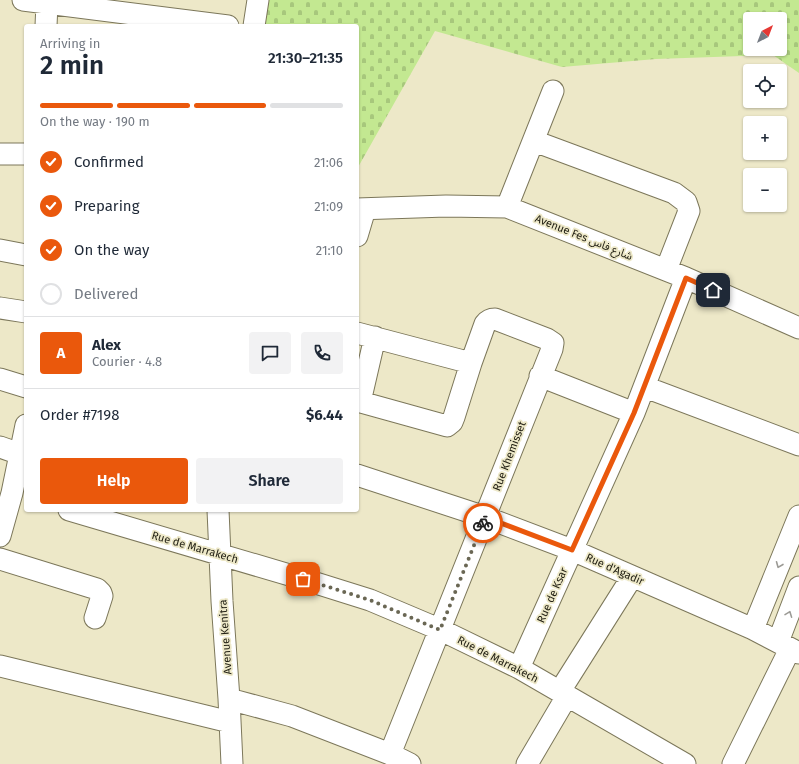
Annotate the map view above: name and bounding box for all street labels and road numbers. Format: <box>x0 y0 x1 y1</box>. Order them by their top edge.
street label: Avenue Fes شارع فاس <box>533 212 635 264</box>
street label: Rue Khemisset <box>490 419 529 493</box>
street label: Rue de Marrakech <box>150 529 240 566</box>
street label: Rue d'Agadir <box>584 551 647 588</box>
street label: Rue de Ksar <box>534 565 571 625</box>
street label: Avenue Kenitra <box>216 599 235 675</box>
street label: Rue de Marrakech <box>455 633 541 686</box>

